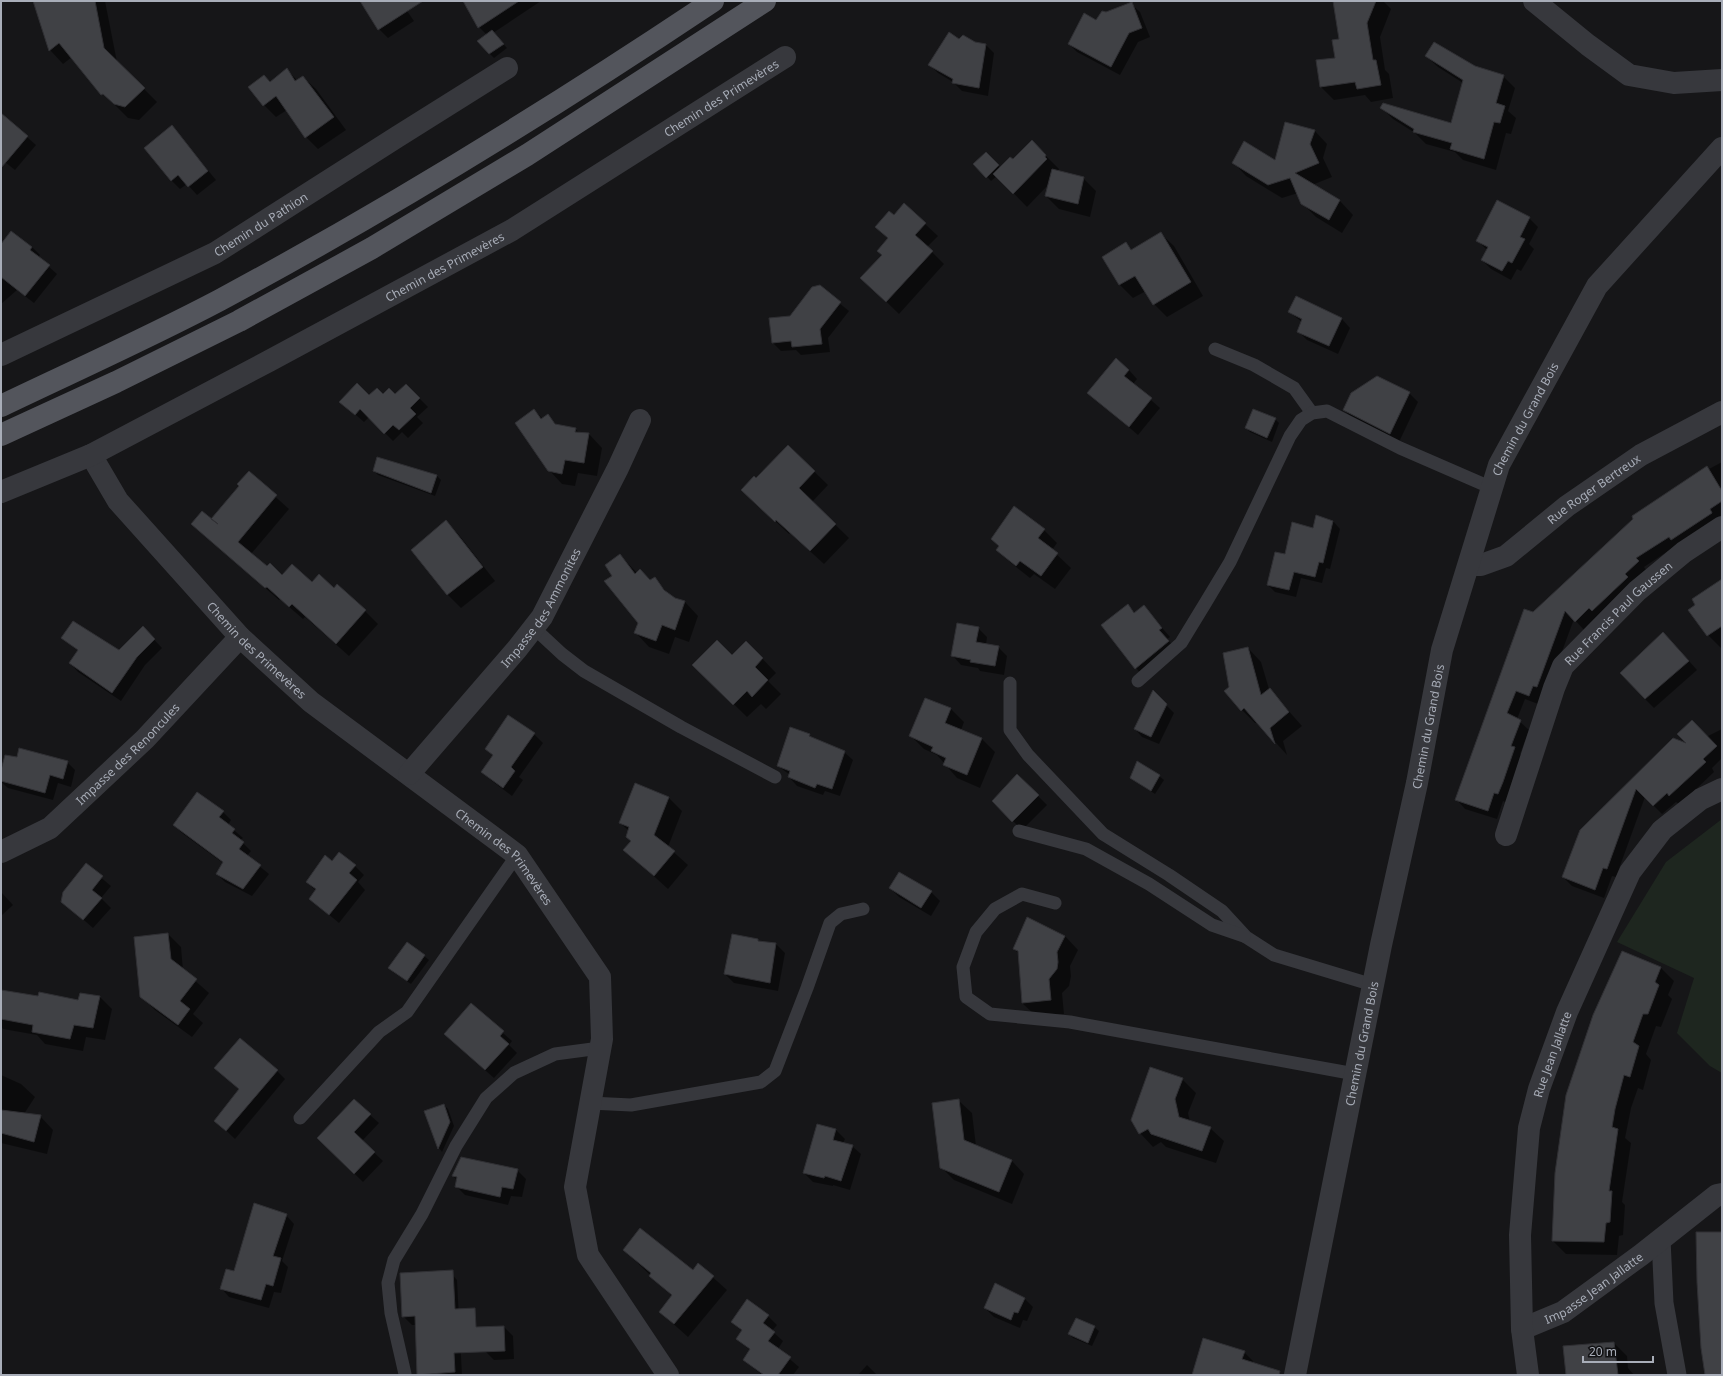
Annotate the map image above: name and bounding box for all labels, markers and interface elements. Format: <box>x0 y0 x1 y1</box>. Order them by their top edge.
street label: Chemin des Primevères <box>660 55 782 140</box>
street label: Chemin du Pathion <box>210 188 311 260</box>
street label: Chemin des Primevères <box>382 227 507 305</box>
street label: Chemin du Grand Bois <box>1488 359 1562 478</box>
street label: Rue Roger Bertreux <box>1543 449 1644 528</box>
street label: Impasse des Ammonites <box>496 545 584 671</box>
street label: Rue Francis Paul Gaussen <box>1560 557 1676 669</box>
street label: Chemin des Primevères <box>203 597 310 702</box>
street label: Chemin du Grand Bois <box>1407 662 1448 791</box>
street label: Impasse des Renoncules <box>72 699 183 808</box>
street label: Chemin des Primevères <box>452 804 557 908</box>
street label: Chemin du Grand Bois <box>1341 980 1382 1107</box>
street label: Rue Jean Jallatte <box>1529 1009 1575 1099</box>
street label: Impasse Jean Jallatte <box>1542 1248 1646 1327</box>
scale bar <box>1583 1338 1653 1364</box>
text: 20 m <box>1589 1343 1617 1360</box>

